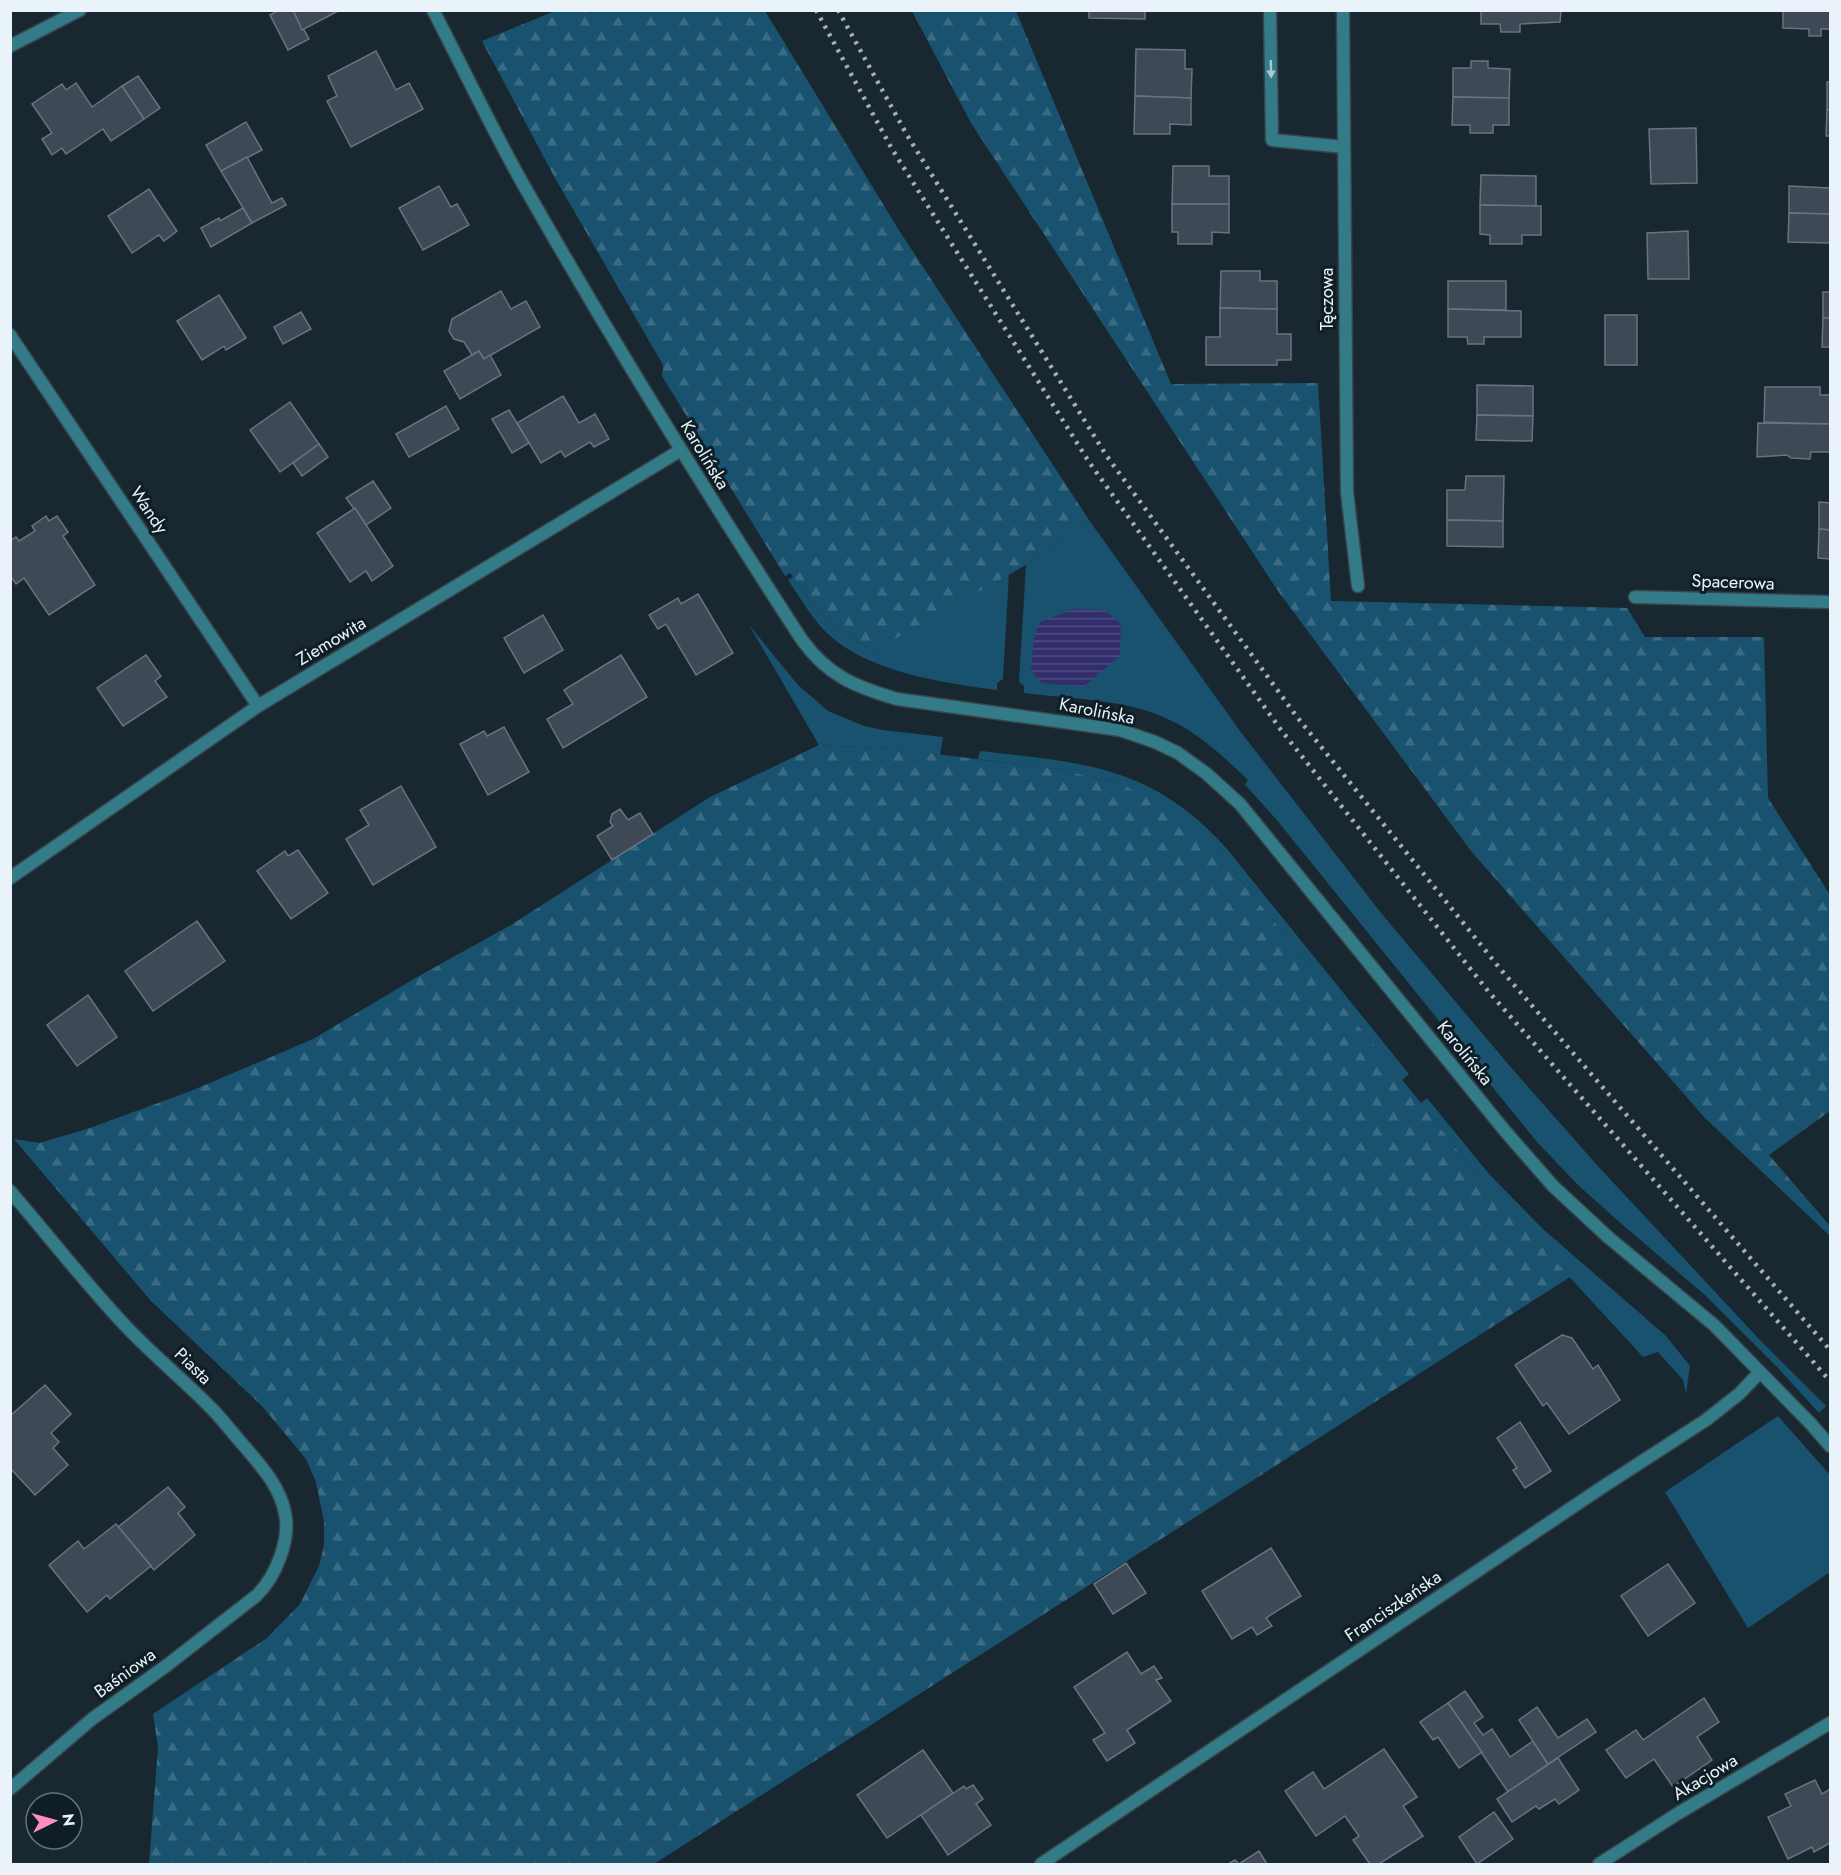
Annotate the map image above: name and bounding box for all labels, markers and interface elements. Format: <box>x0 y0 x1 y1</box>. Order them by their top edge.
one-way arrow <box>1266 59 1276 78</box>
street label: Tęczowa <box>1314 268 1340 330</box>
street label: Karolińska <box>674 415 736 495</box>
street label: Wandy <box>124 481 174 539</box>
street label: Spacerowa <box>1691 568 1775 596</box>
street label: Ziemowita <box>291 610 371 672</box>
street label: Karolińska <box>1057 691 1137 731</box>
street label: Karolińska <box>1431 1015 1499 1091</box>
street label: Piasta <box>168 1342 218 1390</box>
street label: Franciszkańska <box>1339 1564 1447 1648</box>
street label: Baśniowa <box>89 1642 161 1704</box>
street label: Akacjowa <box>1667 1747 1743 1807</box>
north arrow <box>24 1791 84 1851</box>
text: N <box>56 1812 80 1827</box>

